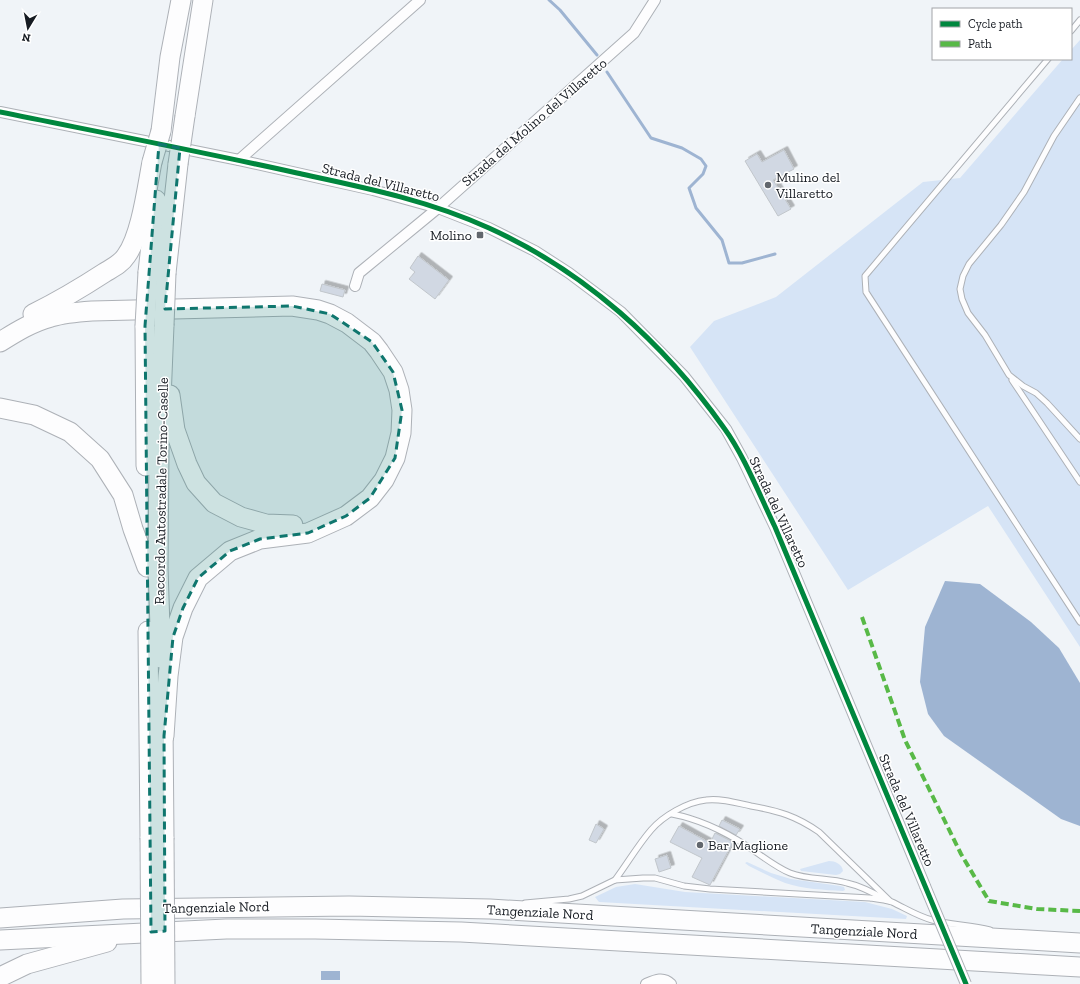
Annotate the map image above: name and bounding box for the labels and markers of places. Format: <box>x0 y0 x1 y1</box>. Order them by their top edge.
place label: Mulino del Villaretto <box>775 169 840 202</box>
marker: Mulino del Villaretto <box>763 180 773 190</box>
place label: Molino <box>430 227 472 244</box>
marker: Molino <box>475 230 485 240</box>
place label: Bar Maglione <box>708 837 789 854</box>
marker: Bar Maglione <box>695 840 705 850</box>

